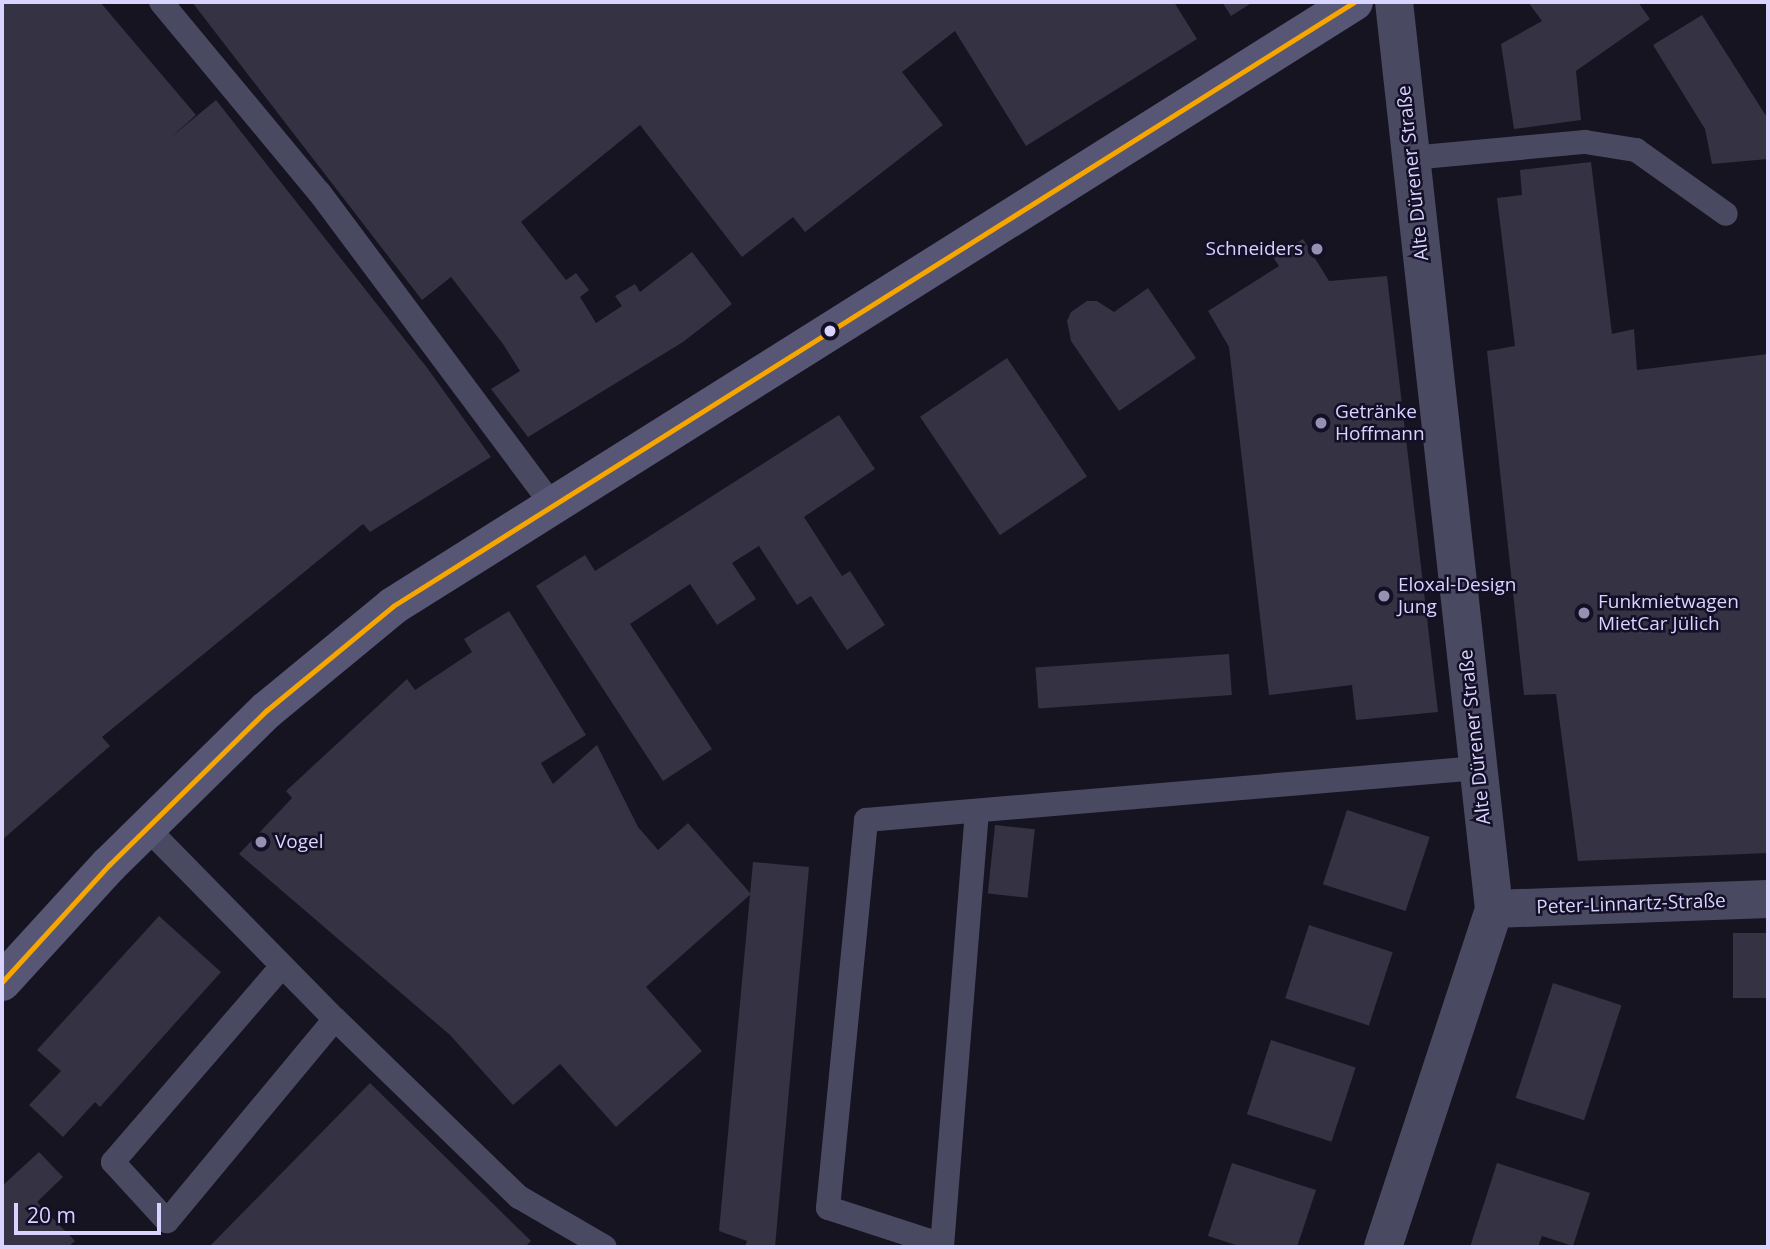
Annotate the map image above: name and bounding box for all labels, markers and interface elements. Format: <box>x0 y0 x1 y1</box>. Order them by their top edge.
street label: Alte Dürener Straße <box>1392 84 1434 262</box>
place label: Schneiders <box>1206 238 1303 260</box>
marker: Schneiders <box>1309 241 1325 257</box>
unlabelled marker <box>823 324 837 338</box>
place label: Getränke Hoffmann <box>1335 401 1425 445</box>
marker: Getränke Hoffmann <box>1313 415 1329 431</box>
place label: Eloxal-Design Jung <box>1398 574 1516 618</box>
marker: Eloxal-Design Jung <box>1376 588 1392 604</box>
place label: Funkmietwagen MietCar Jülich <box>1598 591 1739 635</box>
marker: Funkmietwagen MietCar Jülich <box>1576 605 1592 621</box>
street label: Alte Dürener Straße <box>1454 648 1496 826</box>
place label: Vogel <box>275 831 324 853</box>
marker: Vogel <box>253 834 269 850</box>
street label: Peter-Linnartz-Straße <box>1536 889 1726 919</box>
scale bar <box>18 1190 164 1234</box>
text: 20 m <box>27 1201 76 1229</box>

